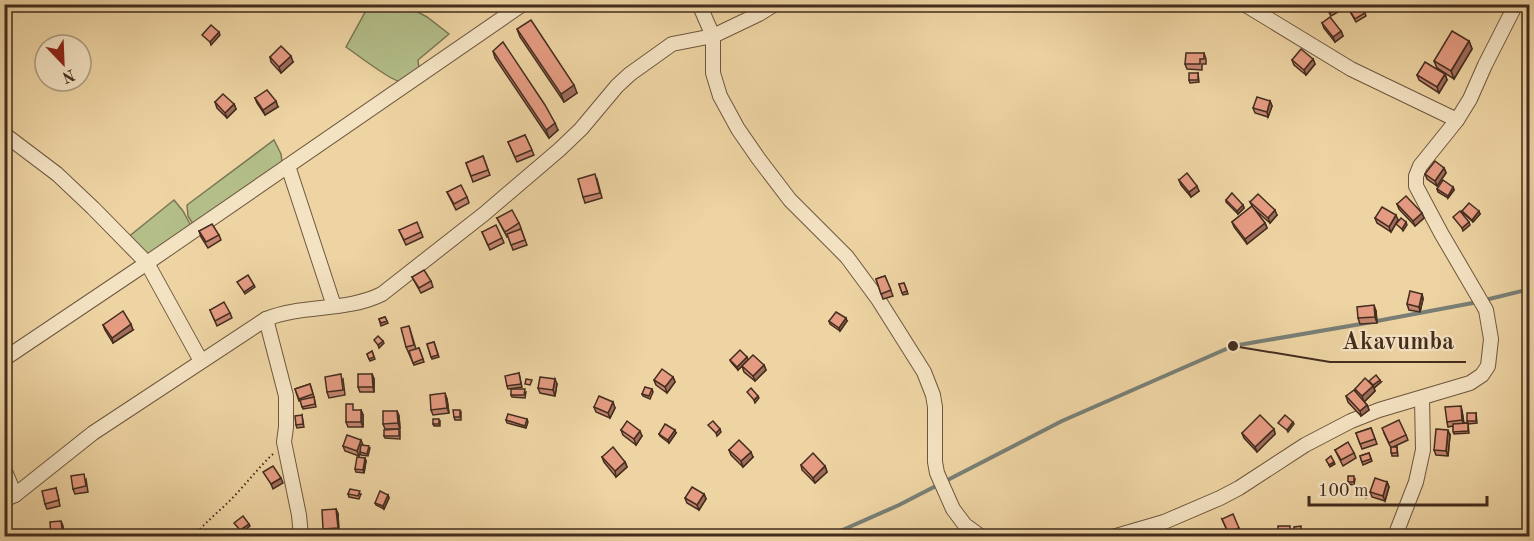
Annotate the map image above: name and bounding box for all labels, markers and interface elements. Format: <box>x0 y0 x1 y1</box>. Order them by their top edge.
north arrow <box>33 33 93 93</box>
text: N <box>59 65 77 85</box>
callout: Akavumba <box>1330 320 1466 362</box>
text: Akavumba <box>1342 331 1454 355</box>
scale bar <box>1309 469 1488 507</box>
text: 100 m <box>1318 482 1369 500</box>

